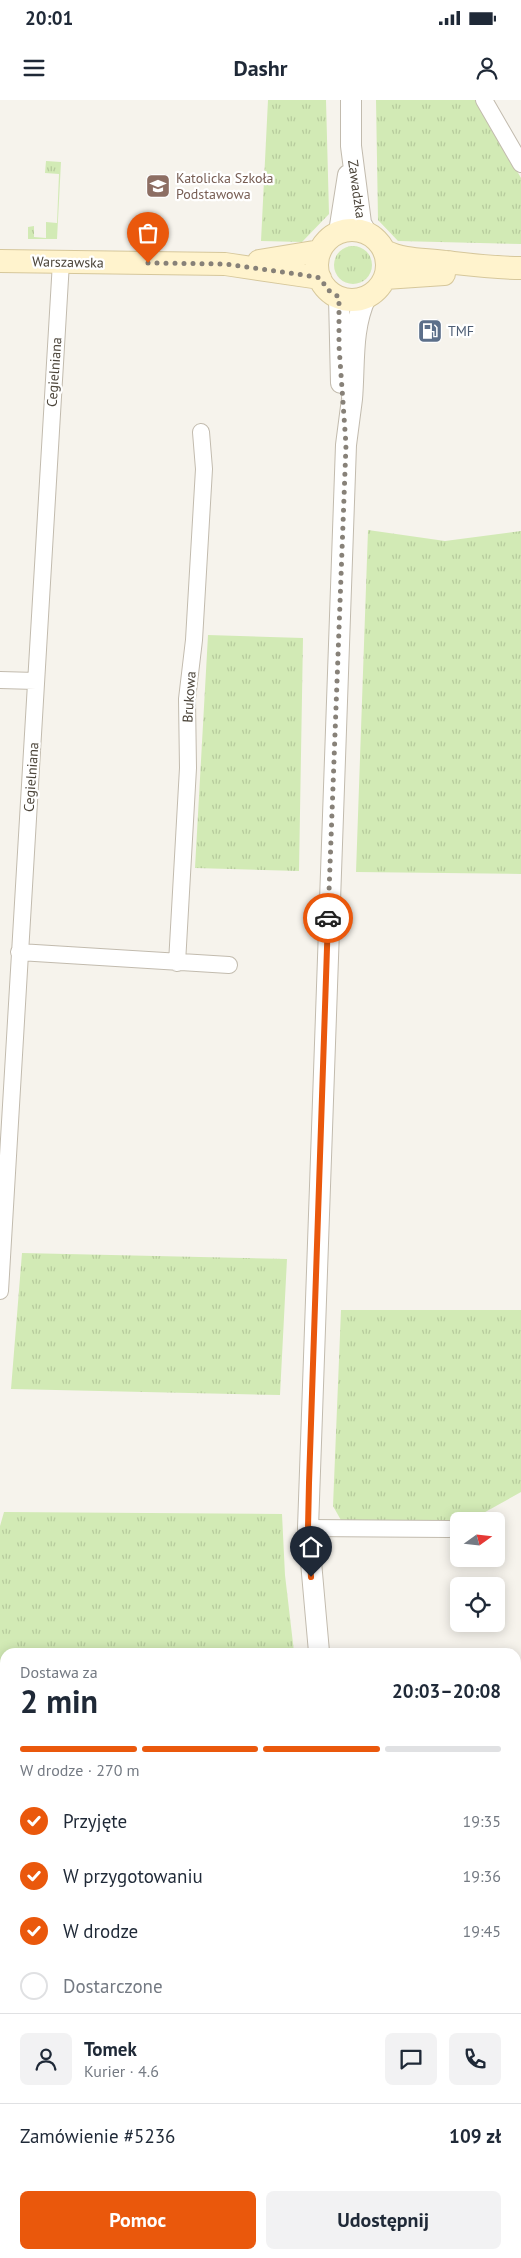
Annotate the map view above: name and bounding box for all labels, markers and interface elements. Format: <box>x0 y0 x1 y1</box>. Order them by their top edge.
text: 20:01 <box>25 6 73 30</box>
icon: menu <box>20 54 48 82</box>
text: Dashr <box>233 54 288 82</box>
icon: person <box>473 54 501 82</box>
street label: Zawadzka <box>344 159 370 219</box>
place label: Katolicka Szkoła Podstawowa <box>176 169 274 203</box>
school or university icon: Katolicka Szkoła Podstawowa <box>145 173 171 199</box>
pin <box>127 212 169 263</box>
icon: bag <box>134 219 162 247</box>
street label: Warszawska <box>32 252 104 272</box>
fuel station icon: TMF <box>417 318 443 344</box>
place label: TMF <box>448 322 474 340</box>
street label: Cegielniana <box>43 336 65 407</box>
street label: Brukowa <box>178 671 200 723</box>
street label: Cegielniana <box>20 741 42 812</box>
courier <box>303 893 353 943</box>
icon: car <box>314 904 342 932</box>
north arrow <box>450 1512 505 1568</box>
map controls <box>450 1512 505 1632</box>
pin <box>290 1526 332 1577</box>
icon: home <box>297 1533 325 1561</box>
button: locate <box>450 1577 505 1632</box>
text: Dostawa za <box>20 1662 98 1682</box>
text: 20:03–20:08 <box>392 1679 501 1703</box>
text: 2 min <box>20 1680 98 1722</box>
text: W drodze · 270 m <box>20 1760 140 1780</box>
icon: check <box>20 1807 48 1835</box>
text: Przyjęte <box>63 1809 127 1833</box>
text: 19:35 <box>463 1811 501 1831</box>
icon: check <box>20 1862 48 1890</box>
text: W przygotowaniu <box>63 1864 203 1888</box>
text: 19:36 <box>463 1866 501 1886</box>
icon: check <box>20 1917 48 1945</box>
text: W drodze <box>63 1919 138 1943</box>
text: 19:45 <box>463 1921 501 1941</box>
text: Dostarczone <box>63 1974 163 1998</box>
button: person <box>20 2033 72 2085</box>
button: chat <box>385 2033 437 2085</box>
button: phone <box>449 2033 501 2085</box>
text: Tomek <box>84 2037 137 2061</box>
text: Kurier · 4.6 <box>84 2061 159 2081</box>
text: Zamówienie #5236 <box>20 2124 175 2148</box>
text: 109 zł <box>449 2124 501 2148</box>
button: Pomoc <box>20 2191 256 2249</box>
button: Udostępnij <box>266 2191 501 2249</box>

